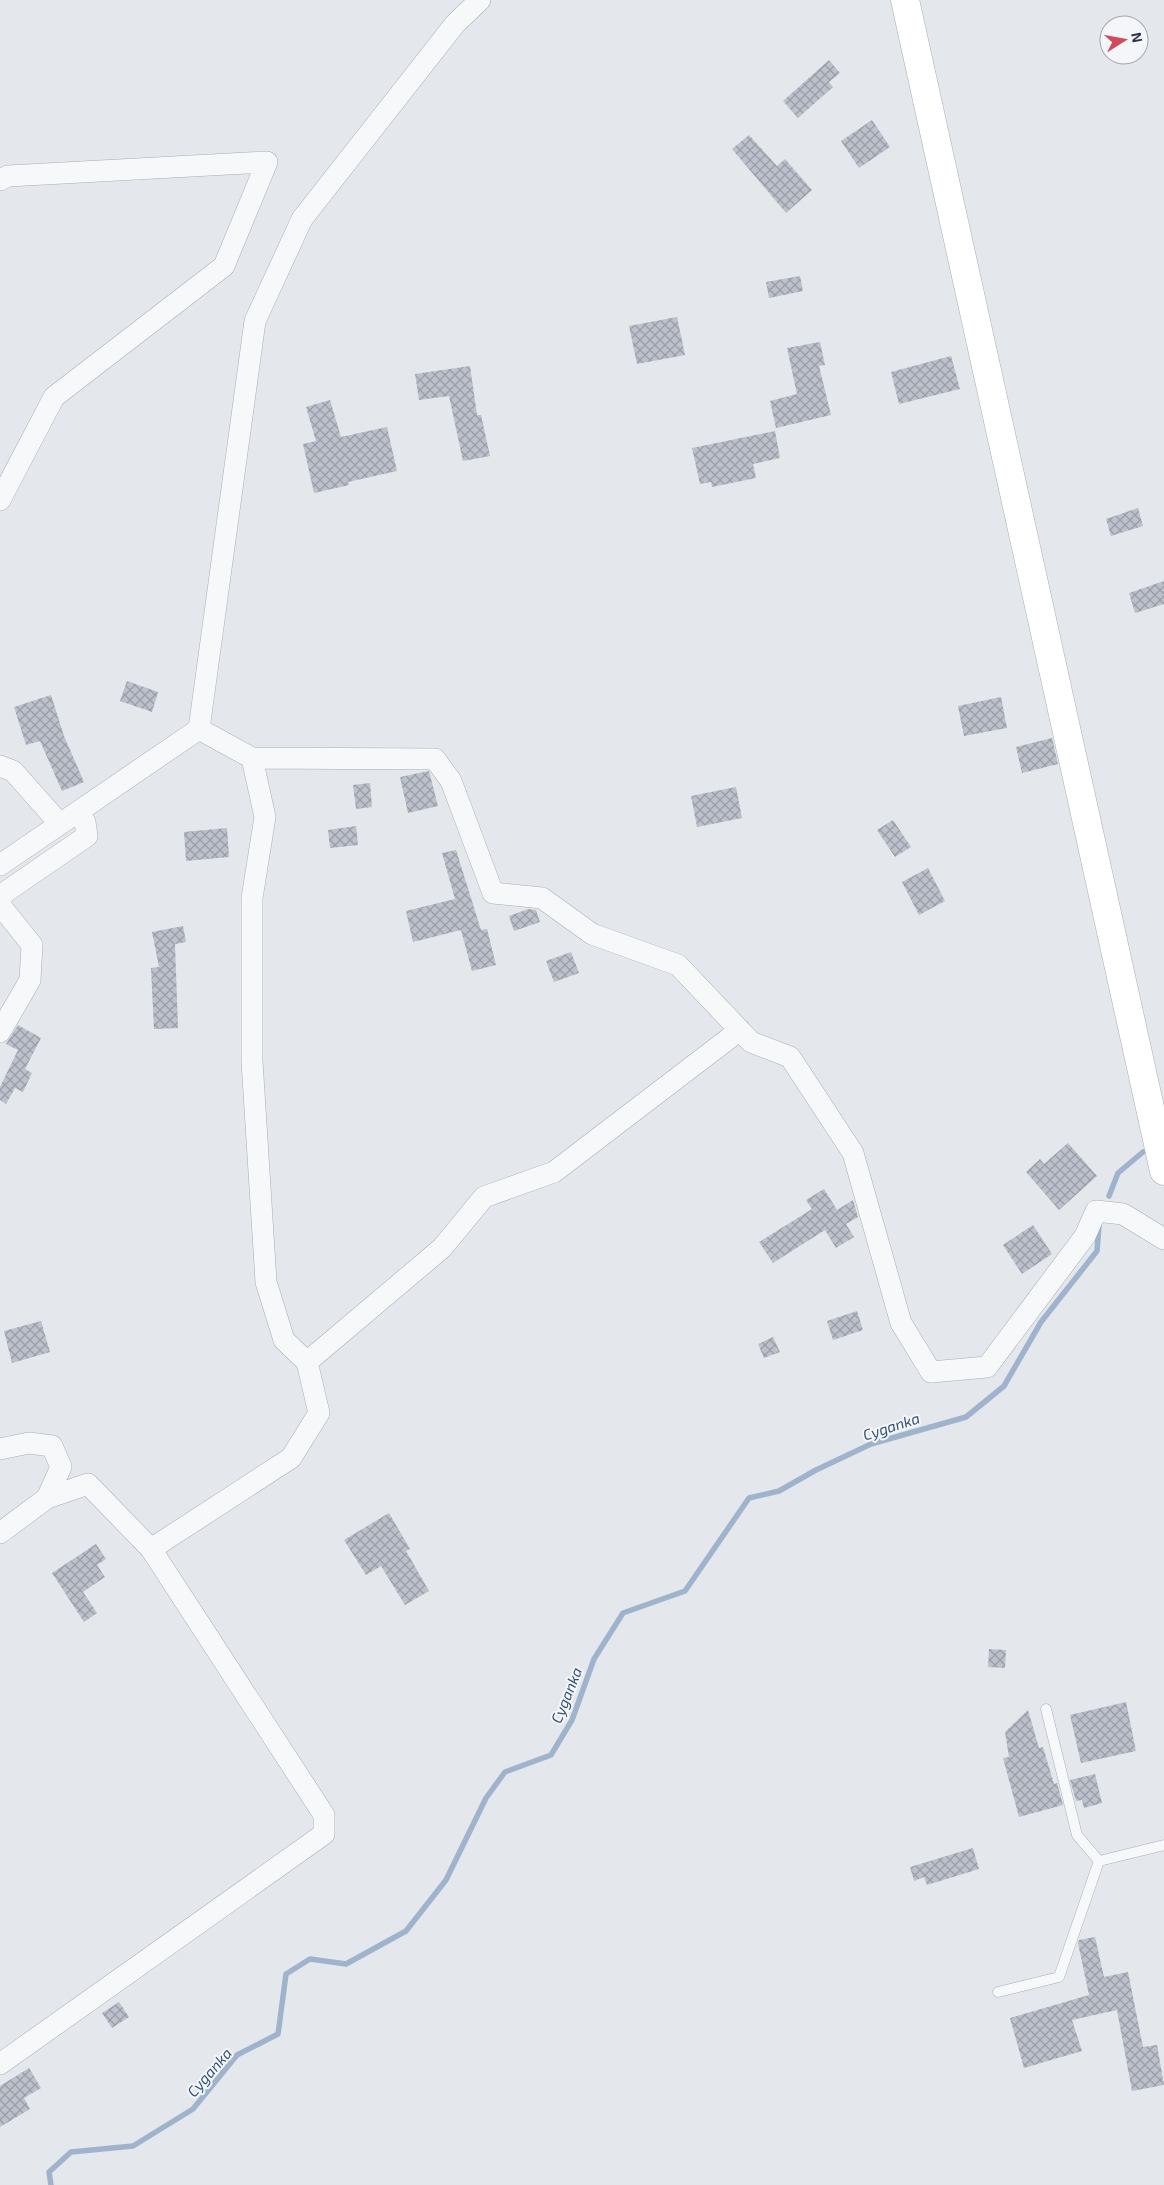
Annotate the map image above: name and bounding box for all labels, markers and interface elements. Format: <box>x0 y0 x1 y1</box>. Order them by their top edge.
north arrow <box>1099 15 1149 65</box>
text: N <box>1128 31 1147 44</box>
water label: Cyganka <box>860 1408 922 1445</box>
water label: Cyganka <box>547 1664 586 1726</box>
water label: Cyganka <box>183 2044 236 2101</box>

